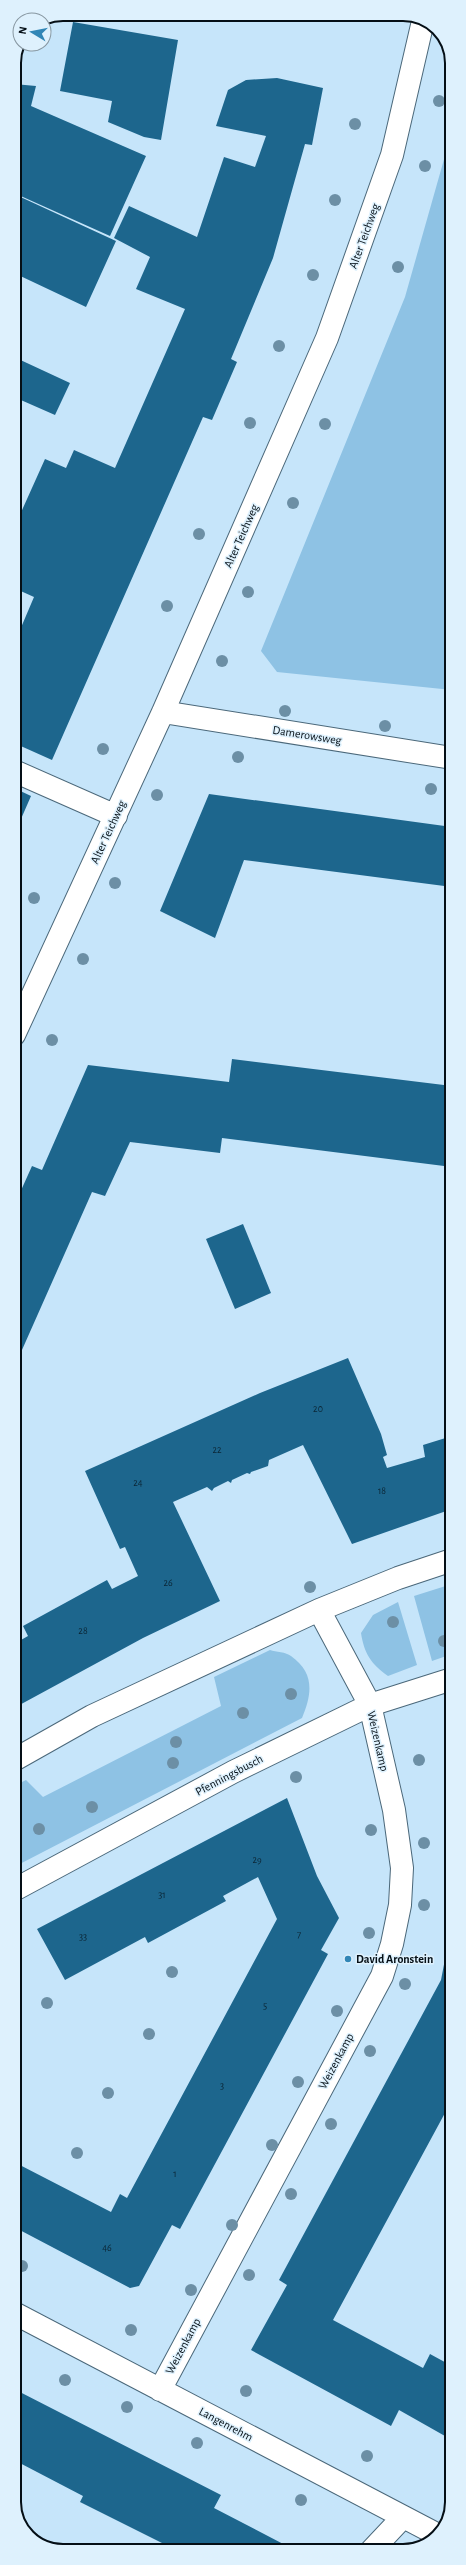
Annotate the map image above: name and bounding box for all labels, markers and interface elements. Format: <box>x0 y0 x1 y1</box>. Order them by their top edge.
north arrow <box>12 12 52 52</box>
text: N <box>17 26 29 35</box>
street label: Alter Teichweg <box>347 202 381 270</box>
street label: Alter Teichweg <box>222 502 260 570</box>
street label: Damerowsweg <box>272 724 342 746</box>
street label: Alter Teichweg <box>88 798 128 865</box>
house number: 20 <box>313 1404 323 1414</box>
house number: 22 <box>212 1445 222 1455</box>
house number: 24 <box>133 1478 143 1488</box>
house number: 18 <box>378 1486 386 1496</box>
house number: 26 <box>163 1578 173 1588</box>
house number: 28 <box>78 1626 88 1636</box>
street label: Weizenkamp <box>365 1710 391 1772</box>
street label: Pfenningsbusch <box>193 1752 265 1798</box>
house number: 29 <box>252 1855 262 1865</box>
house number: 31 <box>158 1890 166 1900</box>
house number: 7 <box>297 1930 301 1940</box>
house number: 33 <box>79 1932 87 1942</box>
place label: David Aronstein <box>356 1953 433 1965</box>
marker: David Aronstein <box>343 1954 353 1964</box>
house number: 5 <box>263 2001 267 2011</box>
street label: Weizenkamp <box>316 2031 356 2091</box>
house number: 3 <box>220 2081 224 2091</box>
house number: 1 <box>173 2169 177 2179</box>
house number: 46 <box>102 2243 112 2253</box>
street label: Weizenkamp <box>163 2316 203 2376</box>
street label: Langenrehm <box>197 2405 255 2443</box>

